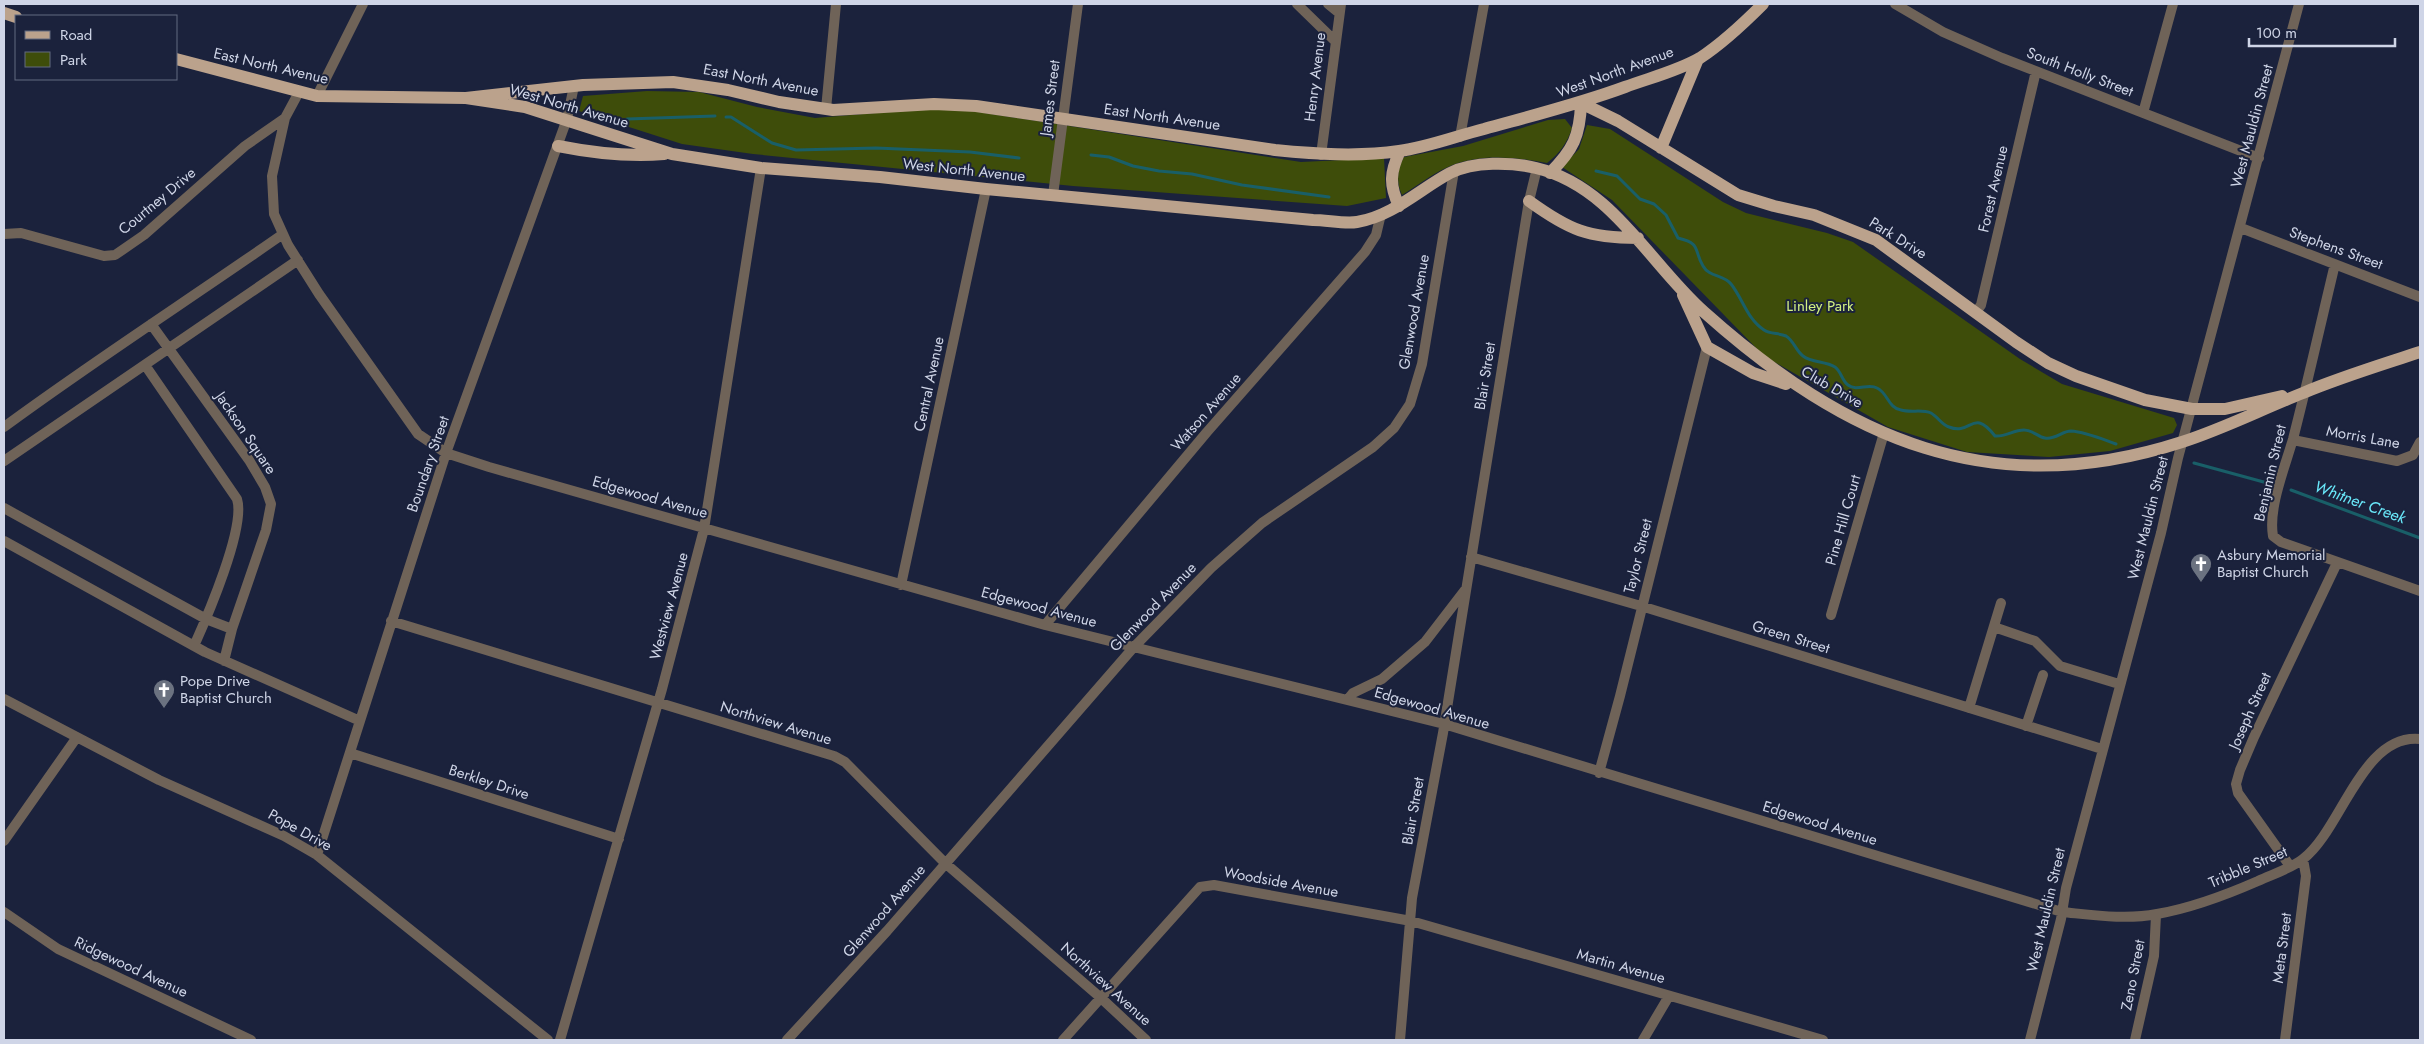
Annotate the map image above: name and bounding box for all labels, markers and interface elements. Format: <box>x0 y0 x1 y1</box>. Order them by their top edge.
legend <box>15 15 178 80</box>
scale bar <box>2249 15 2395 47</box>
text: 100 m <box>2256 22 2297 44</box>
text: Road <box>60 24 92 46</box>
street label: Henry Avenue <box>1299 31 1331 123</box>
street label: West North Avenue <box>1553 41 1677 103</box>
street label: South Holly Street <box>2023 41 2137 103</box>
street label: East North Avenue <box>211 42 331 90</box>
text: Park <box>60 49 87 71</box>
street label: East North Avenue <box>701 58 821 102</box>
street label: James Street <box>1034 58 1066 139</box>
street label: West Mauldin Street <box>2225 62 2279 190</box>
street label: West North Avenue <box>507 78 631 134</box>
street label: East North Avenue <box>1102 98 1222 136</box>
street label: Forest Avenue <box>1972 143 2014 235</box>
street label: West North Avenue <box>902 153 1027 187</box>
street label: Courtney Drive <box>114 162 201 240</box>
street label: Park Drive <box>1865 212 1931 265</box>
street label: Stephens Street <box>2286 221 2386 275</box>
street label: Glenwood Avenue <box>1393 252 1435 371</box>
park label: Linley Park <box>1786 295 1854 317</box>
street label: Central Avenue <box>908 334 950 433</box>
street label: Blair Street <box>1469 340 1501 411</box>
street label: Club Drive <box>1797 360 1867 414</box>
street label: Watson Avenue <box>1166 368 1246 456</box>
street label: Jackson Square <box>209 386 282 479</box>
street label: Boundary Street <box>401 413 455 515</box>
street label: Morris Lane <box>2324 420 2402 454</box>
street label: Benjamin Street <box>2248 422 2292 524</box>
street label: West Mauldin Street <box>2122 453 2174 582</box>
street label: Edgewood Avenue <box>590 470 710 524</box>
street label: Pine Hill Court <box>1820 472 1867 568</box>
water label: Whitner Creek <box>2311 475 2410 530</box>
street label: Taylor Street <box>1618 516 1658 596</box>
place label: Asbury Memorial Baptist Church <box>2217 544 2326 583</box>
street label: Westview Avenue <box>644 550 694 662</box>
church icon: Asbury Memorial Baptist Church <box>2189 552 2213 583</box>
street label: Glenwood Avenue <box>1105 557 1202 657</box>
street label: Edgewood Avenue <box>979 581 1100 633</box>
street label: Green Street <box>1749 615 1833 659</box>
street label: Joseph Street <box>2222 669 2277 755</box>
place label: Pope Drive Baptist Church <box>180 670 272 709</box>
church icon: Pope Drive Baptist Church <box>152 678 176 709</box>
street label: Edgewood Avenue <box>1372 681 1492 735</box>
street label: Northview Avenue <box>717 696 835 751</box>
street label: Berkley Drive <box>446 759 532 805</box>
street label: Blair Street <box>1396 775 1430 847</box>
street label: Edgewood Avenue <box>1760 795 1880 851</box>
street label: Pope Drive <box>264 803 336 857</box>
street label: Tribble Street <box>2205 840 2291 893</box>
street label: West Mauldin Street <box>2021 845 2071 974</box>
street label: Glenwood Avenue <box>837 860 931 962</box>
street label: Woodside Avenue <box>1222 861 1340 903</box>
street label: Meta Street <box>2267 911 2297 985</box>
street label: Ridgewood Avenue <box>71 931 192 1003</box>
street label: Northview Avenue <box>1056 937 1157 1031</box>
street label: Zeno Street <box>2115 937 2151 1012</box>
street label: Martin Avenue <box>1574 943 1668 989</box>

